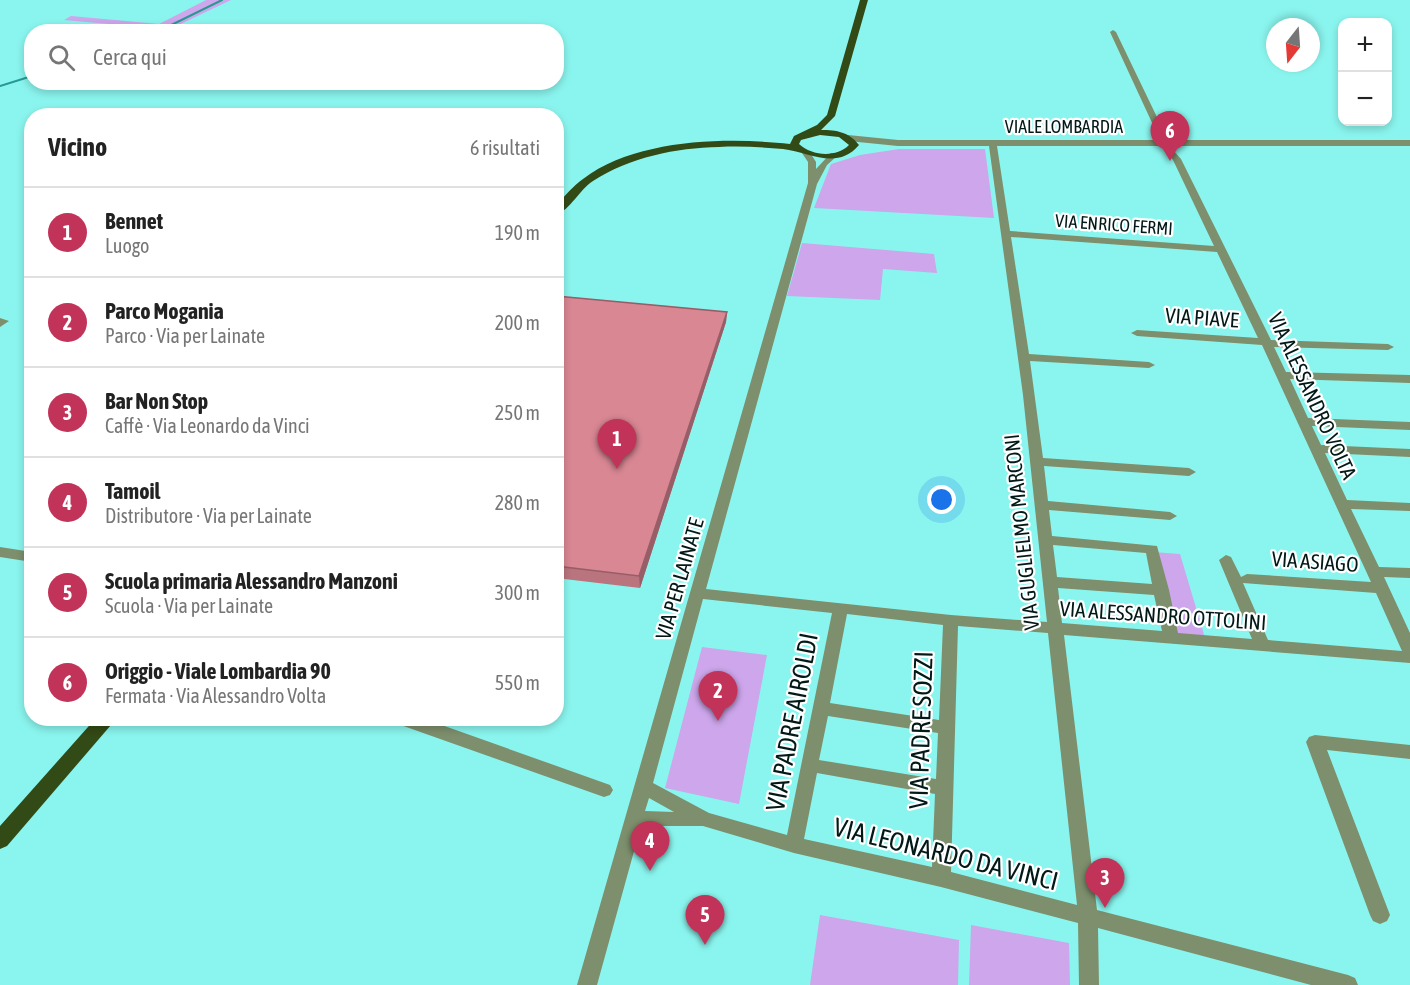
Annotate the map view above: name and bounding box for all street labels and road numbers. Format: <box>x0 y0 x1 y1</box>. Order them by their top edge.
street label: VIALE LOMBARDIA <box>1005 116 1123 137</box>
street label: VIA ENRICO FERMI <box>1055 210 1174 239</box>
street label: VIA PIAVE <box>1165 302 1240 332</box>
street label: VIA ALESSANDRO VOLTA <box>1264 309 1362 483</box>
street label: VIA GUGLIELMO MARCONI <box>999 433 1043 631</box>
street label: VIA PER LAINATE <box>650 515 708 642</box>
street label: VIA ASIAGO <box>1271 546 1359 576</box>
street label: VIA ALESSANDRO OTTOLINI <box>1059 596 1267 634</box>
street label: VIA PADRE AIROLDI <box>760 630 824 814</box>
street label: VIA PADRE SOZZI <box>903 651 939 809</box>
street label: VIA LEONARDO DA VINCI <box>831 812 1061 896</box>

